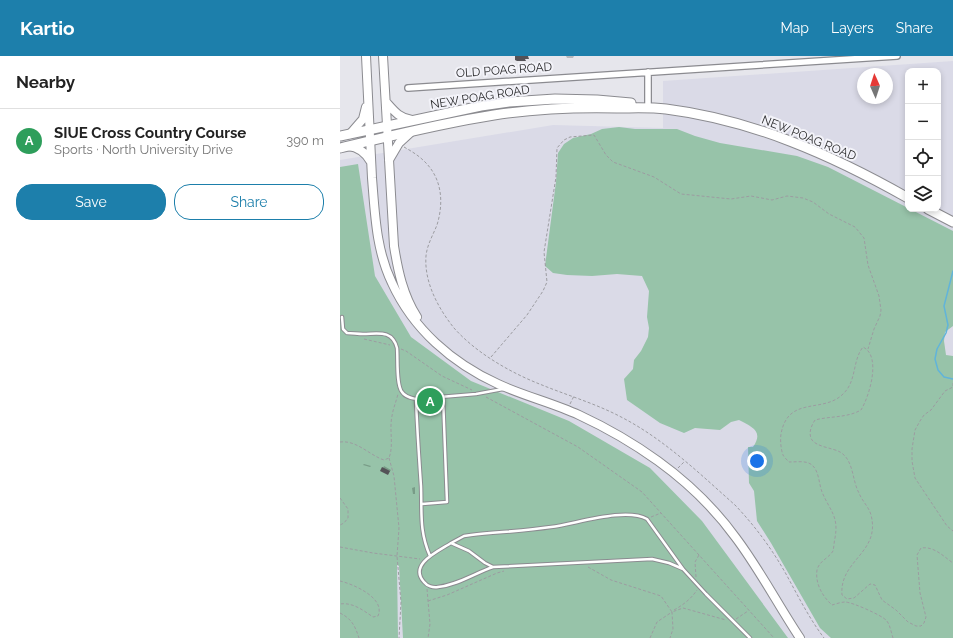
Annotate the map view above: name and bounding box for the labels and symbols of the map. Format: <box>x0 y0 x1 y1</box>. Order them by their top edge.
street label: OLD POAG ROAD <box>455 60 553 80</box>
north arrow <box>857 68 893 104</box>
street label: NEW POAG ROAD <box>429 82 531 112</box>
street label: NEW POAG ROAD <box>760 113 859 163</box>
pin: A <box>417 386 443 416</box>
your location <box>747 451 767 471</box>

